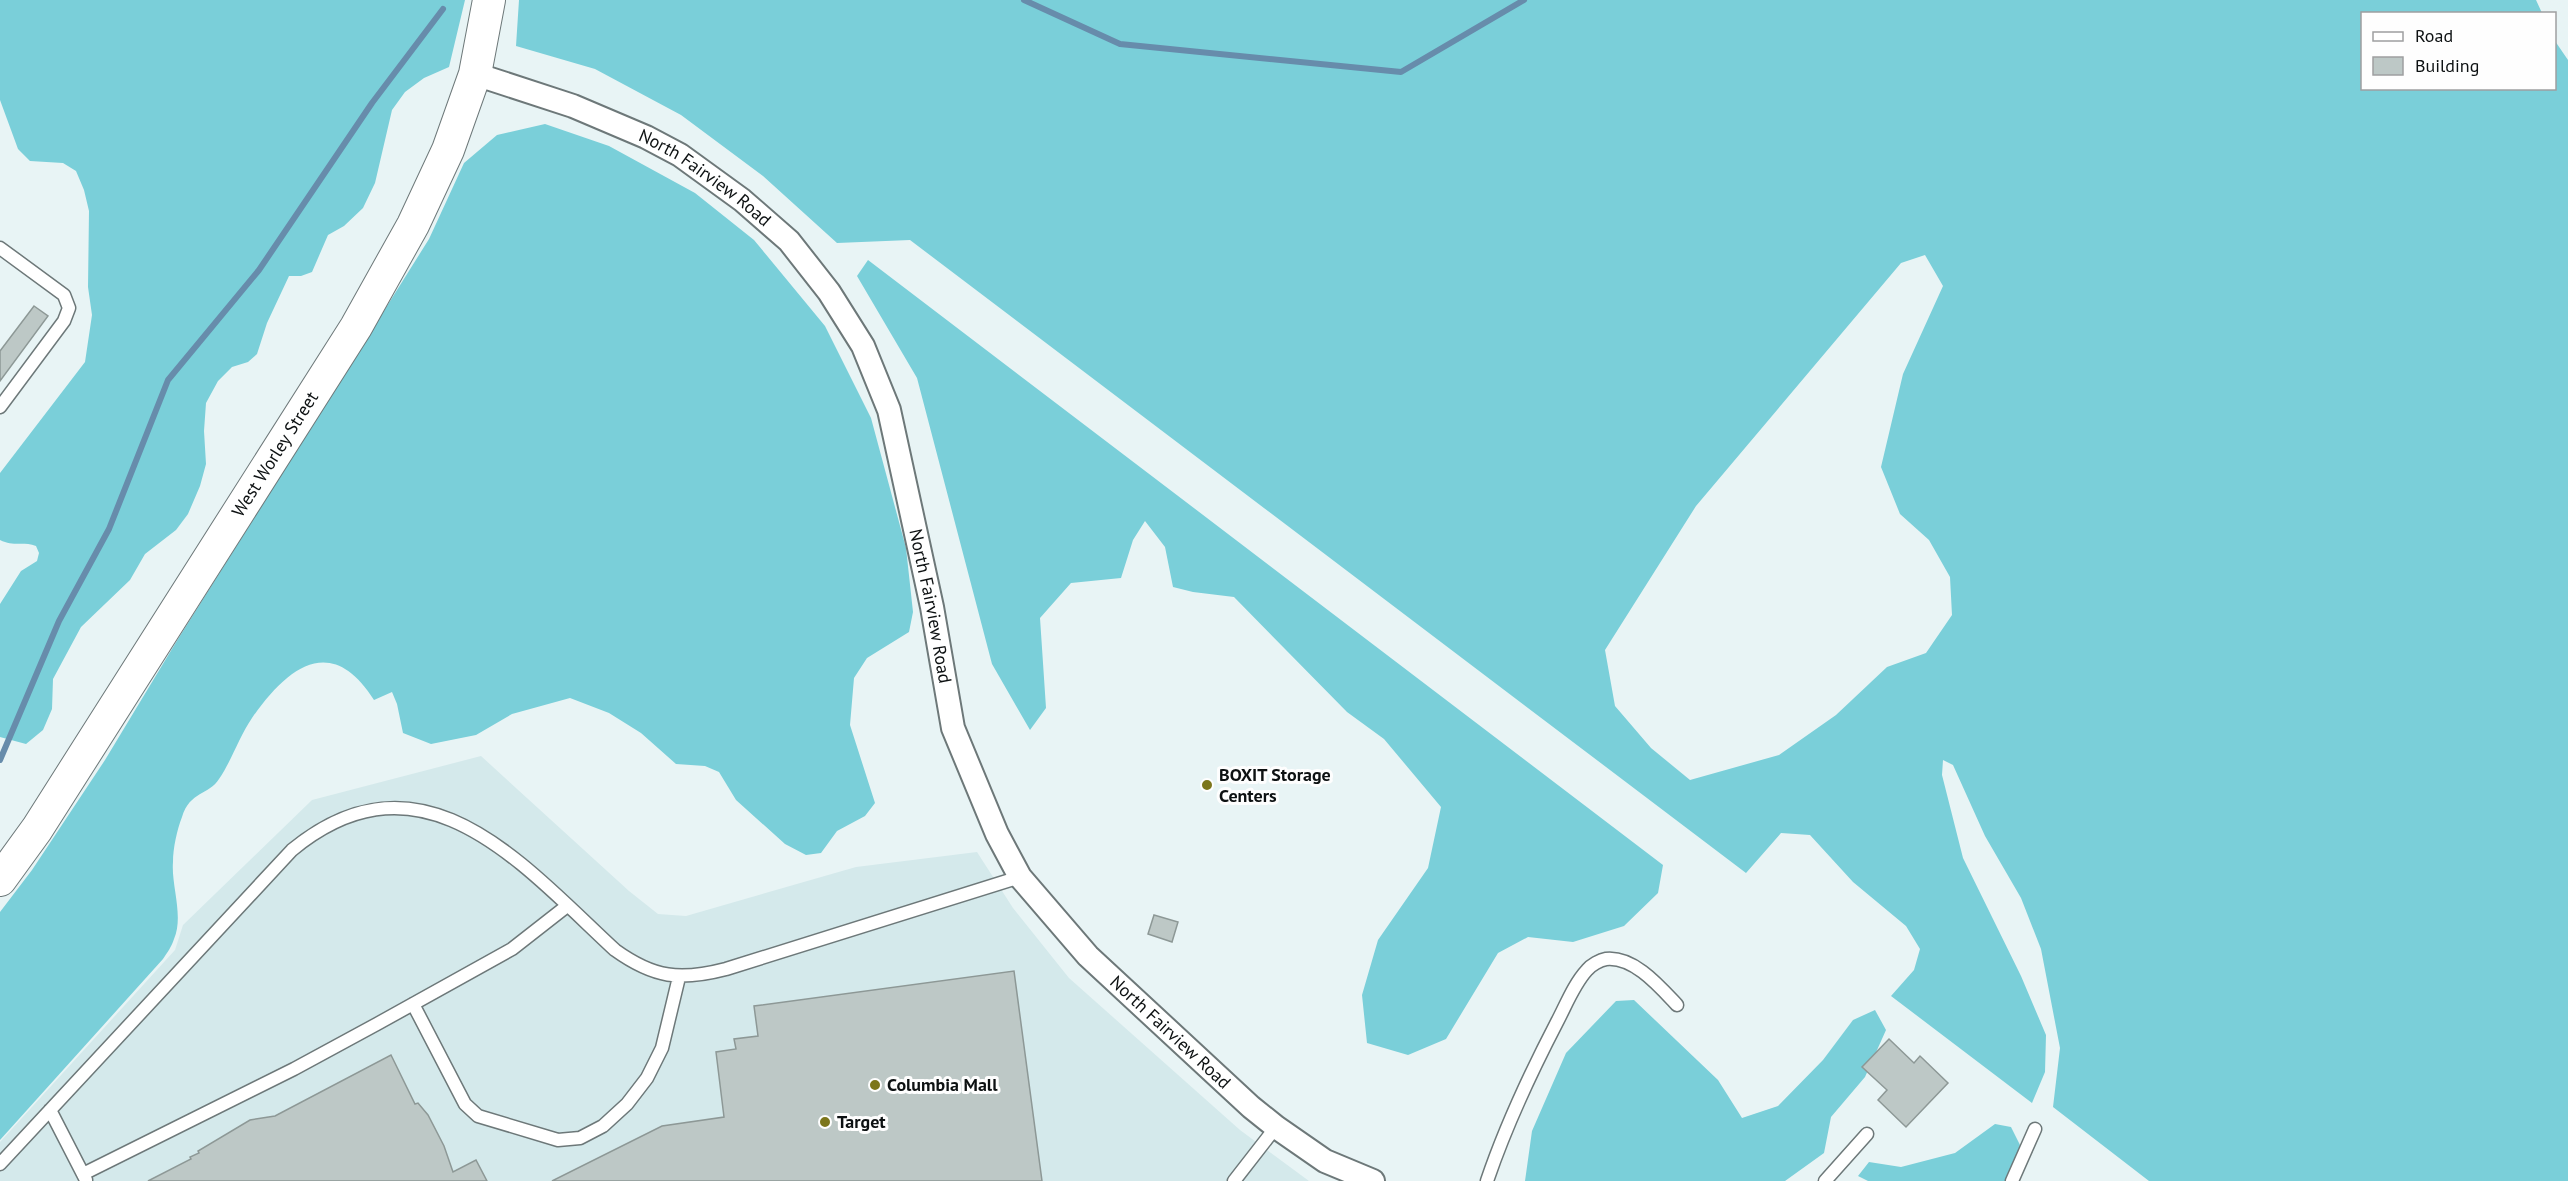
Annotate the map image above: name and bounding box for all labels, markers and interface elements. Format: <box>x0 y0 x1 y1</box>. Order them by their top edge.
legend <box>2361 12 2556 90</box>
text: Road <box>2415 24 2453 47</box>
text: Building <box>2415 54 2479 77</box>
street label: North Fairview Road <box>635 123 776 231</box>
street label: West Worley Street <box>226 387 323 521</box>
street label: North Fairview Road <box>904 527 957 685</box>
place label: BOXIT Storage Centers <box>1219 763 1331 807</box>
marker: BOXIT Storage Centers <box>1200 778 1214 792</box>
street label: North Fairview Road <box>1105 970 1236 1094</box>
place label: Columbia Mall <box>887 1073 998 1096</box>
marker: Columbia Mall <box>868 1078 882 1092</box>
place label: Target <box>837 1110 886 1133</box>
marker: Target <box>818 1115 832 1129</box>

